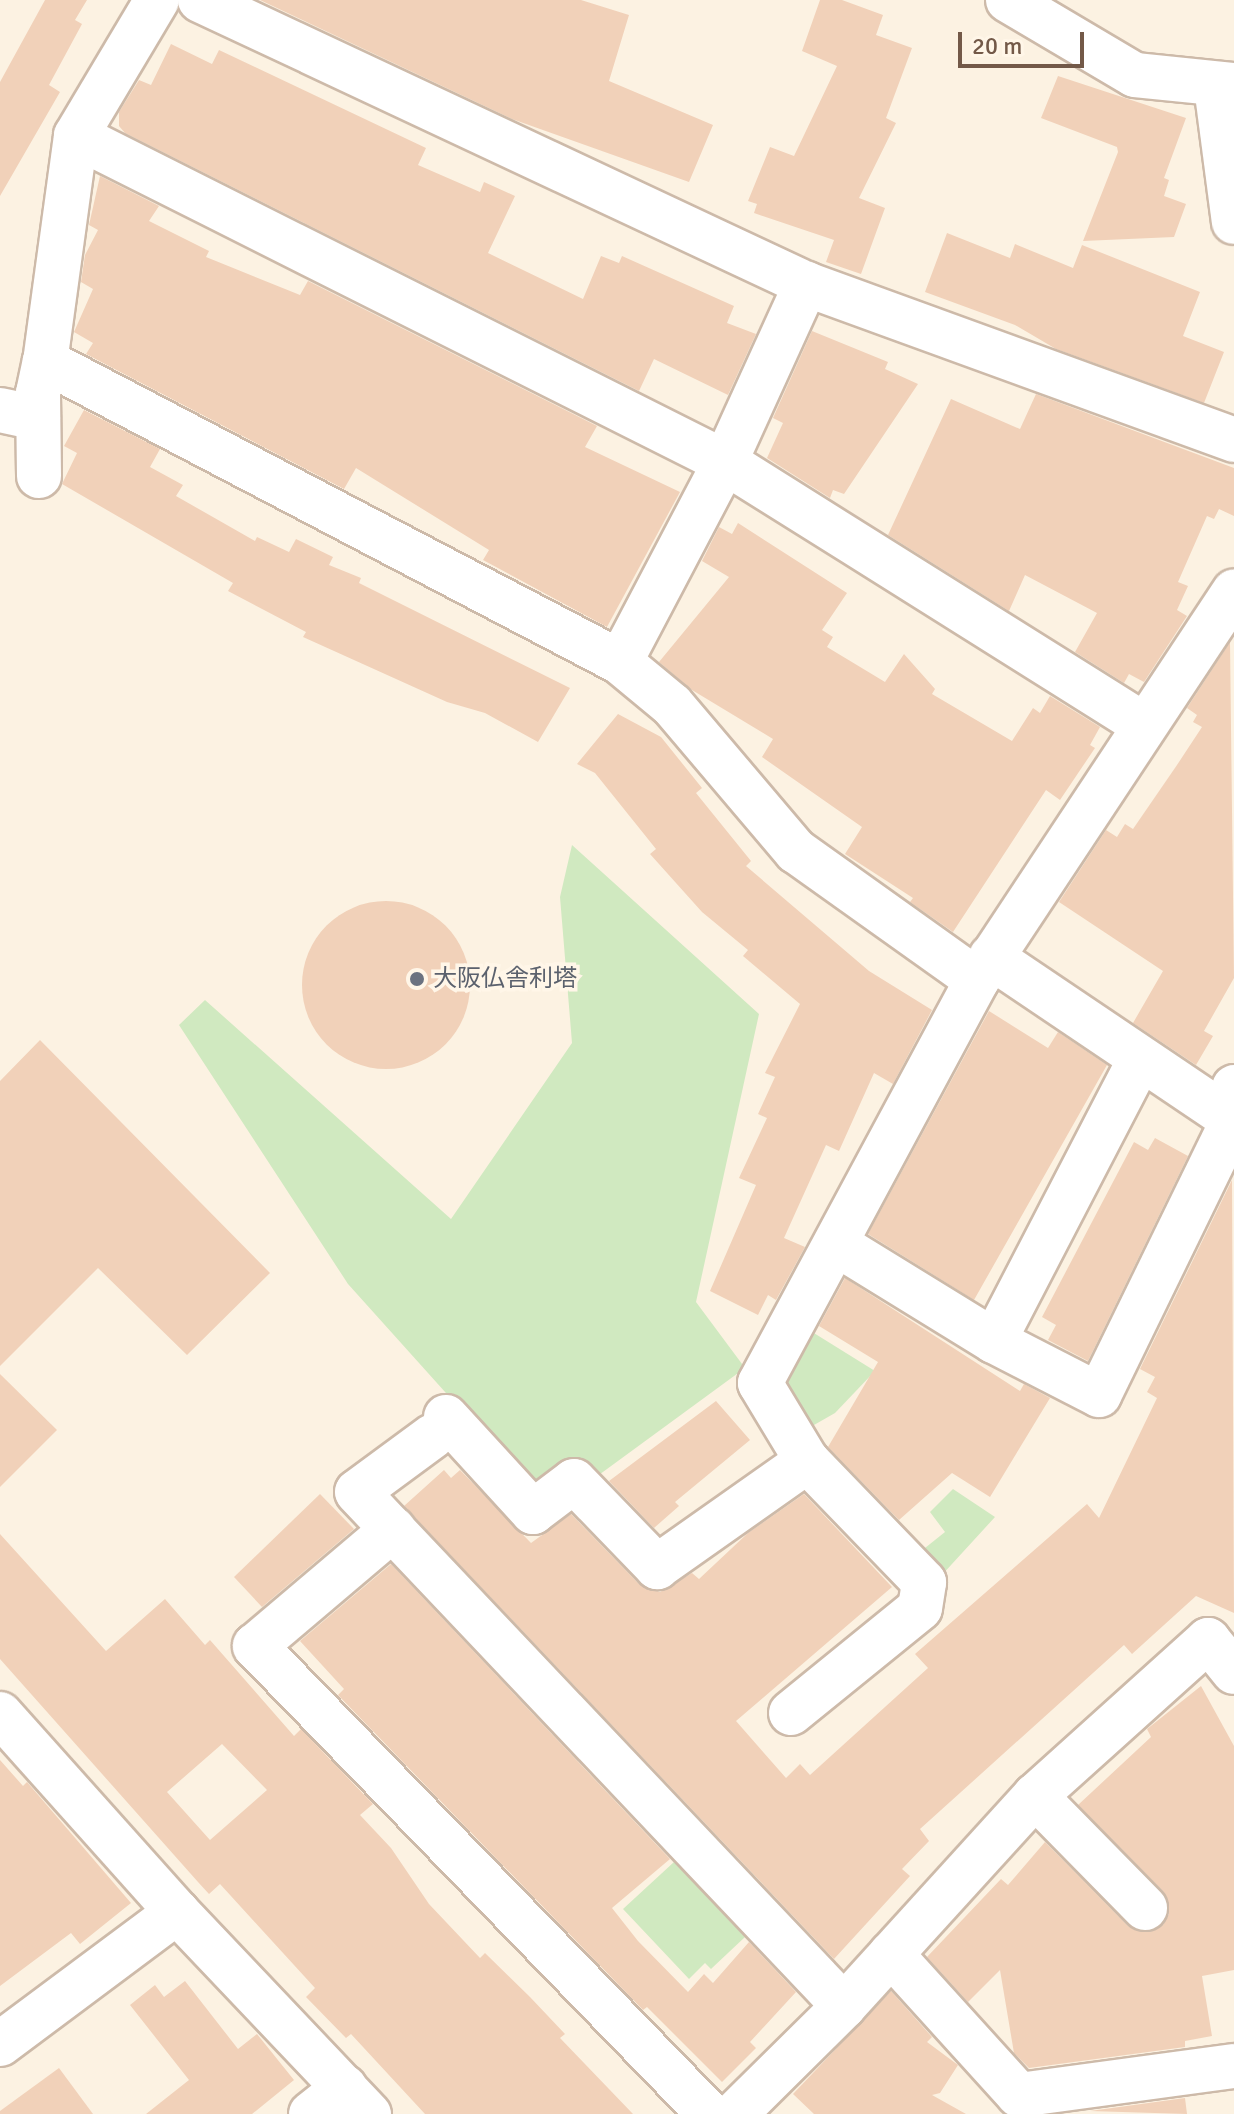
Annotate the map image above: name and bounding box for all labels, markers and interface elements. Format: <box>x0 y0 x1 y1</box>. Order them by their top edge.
scale bar <box>962 16 1088 66</box>
text: 20 m <box>972 31 1022 61</box>
place label: 大阪仏舎利塔 <box>433 965 577 993</box>
marker: 大阪仏舎利塔 <box>408 970 426 988</box>

